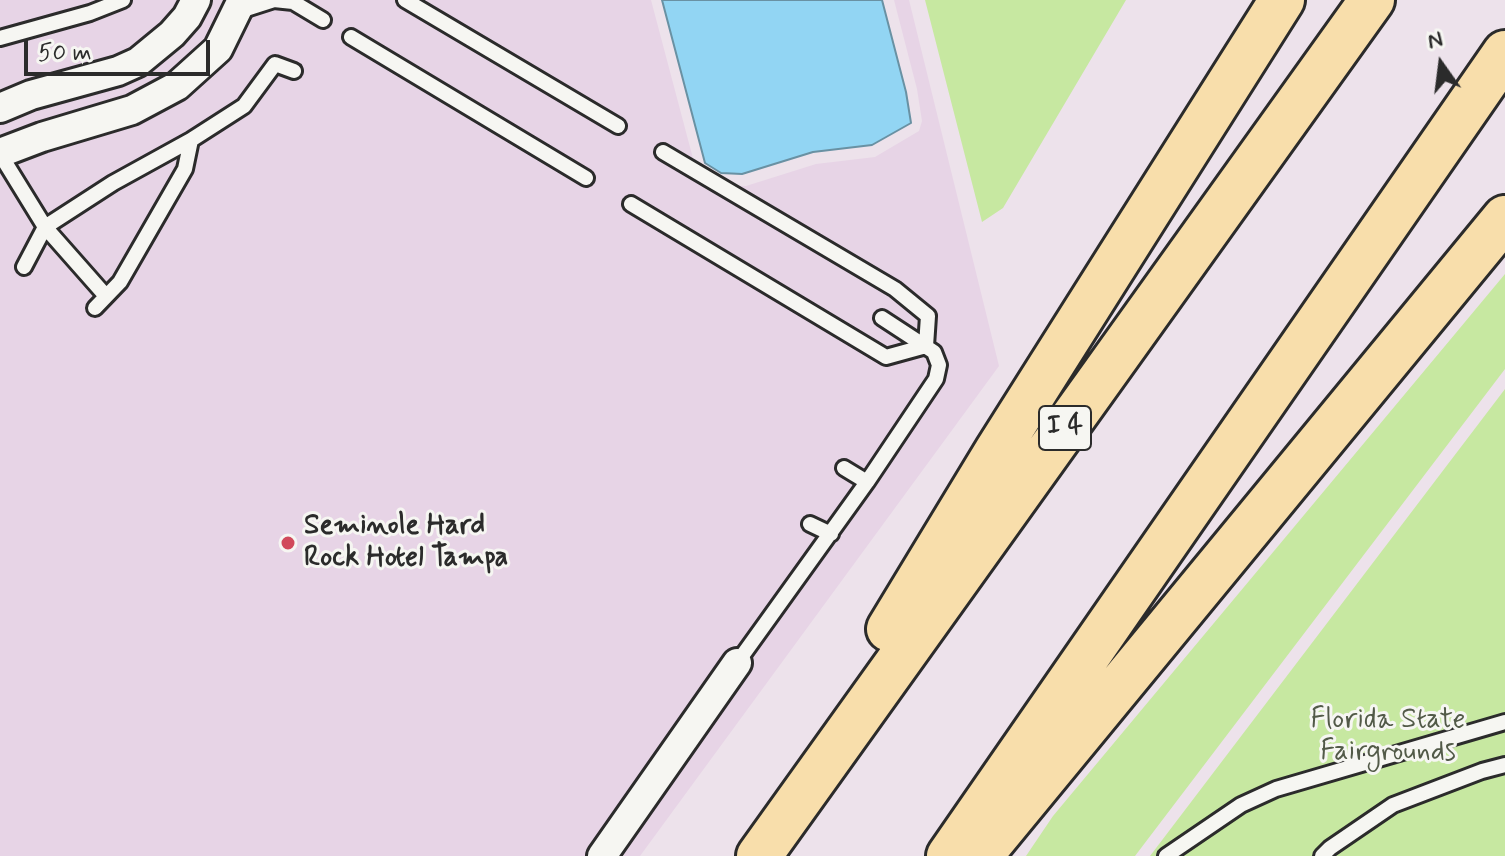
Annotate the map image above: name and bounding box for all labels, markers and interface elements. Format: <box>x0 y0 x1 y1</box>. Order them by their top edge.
scale bar <box>28 24 214 74</box>
north arrow <box>1401 24 1481 104</box>
text: N <box>1425 25 1446 56</box>
text: 50 m <box>38 38 92 69</box>
road number: I 4 <box>1039 406 1091 450</box>
place label: Seminole Hard Rock Hotel Tampa <box>304 510 508 576</box>
marker: Seminole Hard Rock Hotel Tampa <box>279 534 297 552</box>
park label: Florida State Fairgrounds <box>1311 704 1465 770</box>

